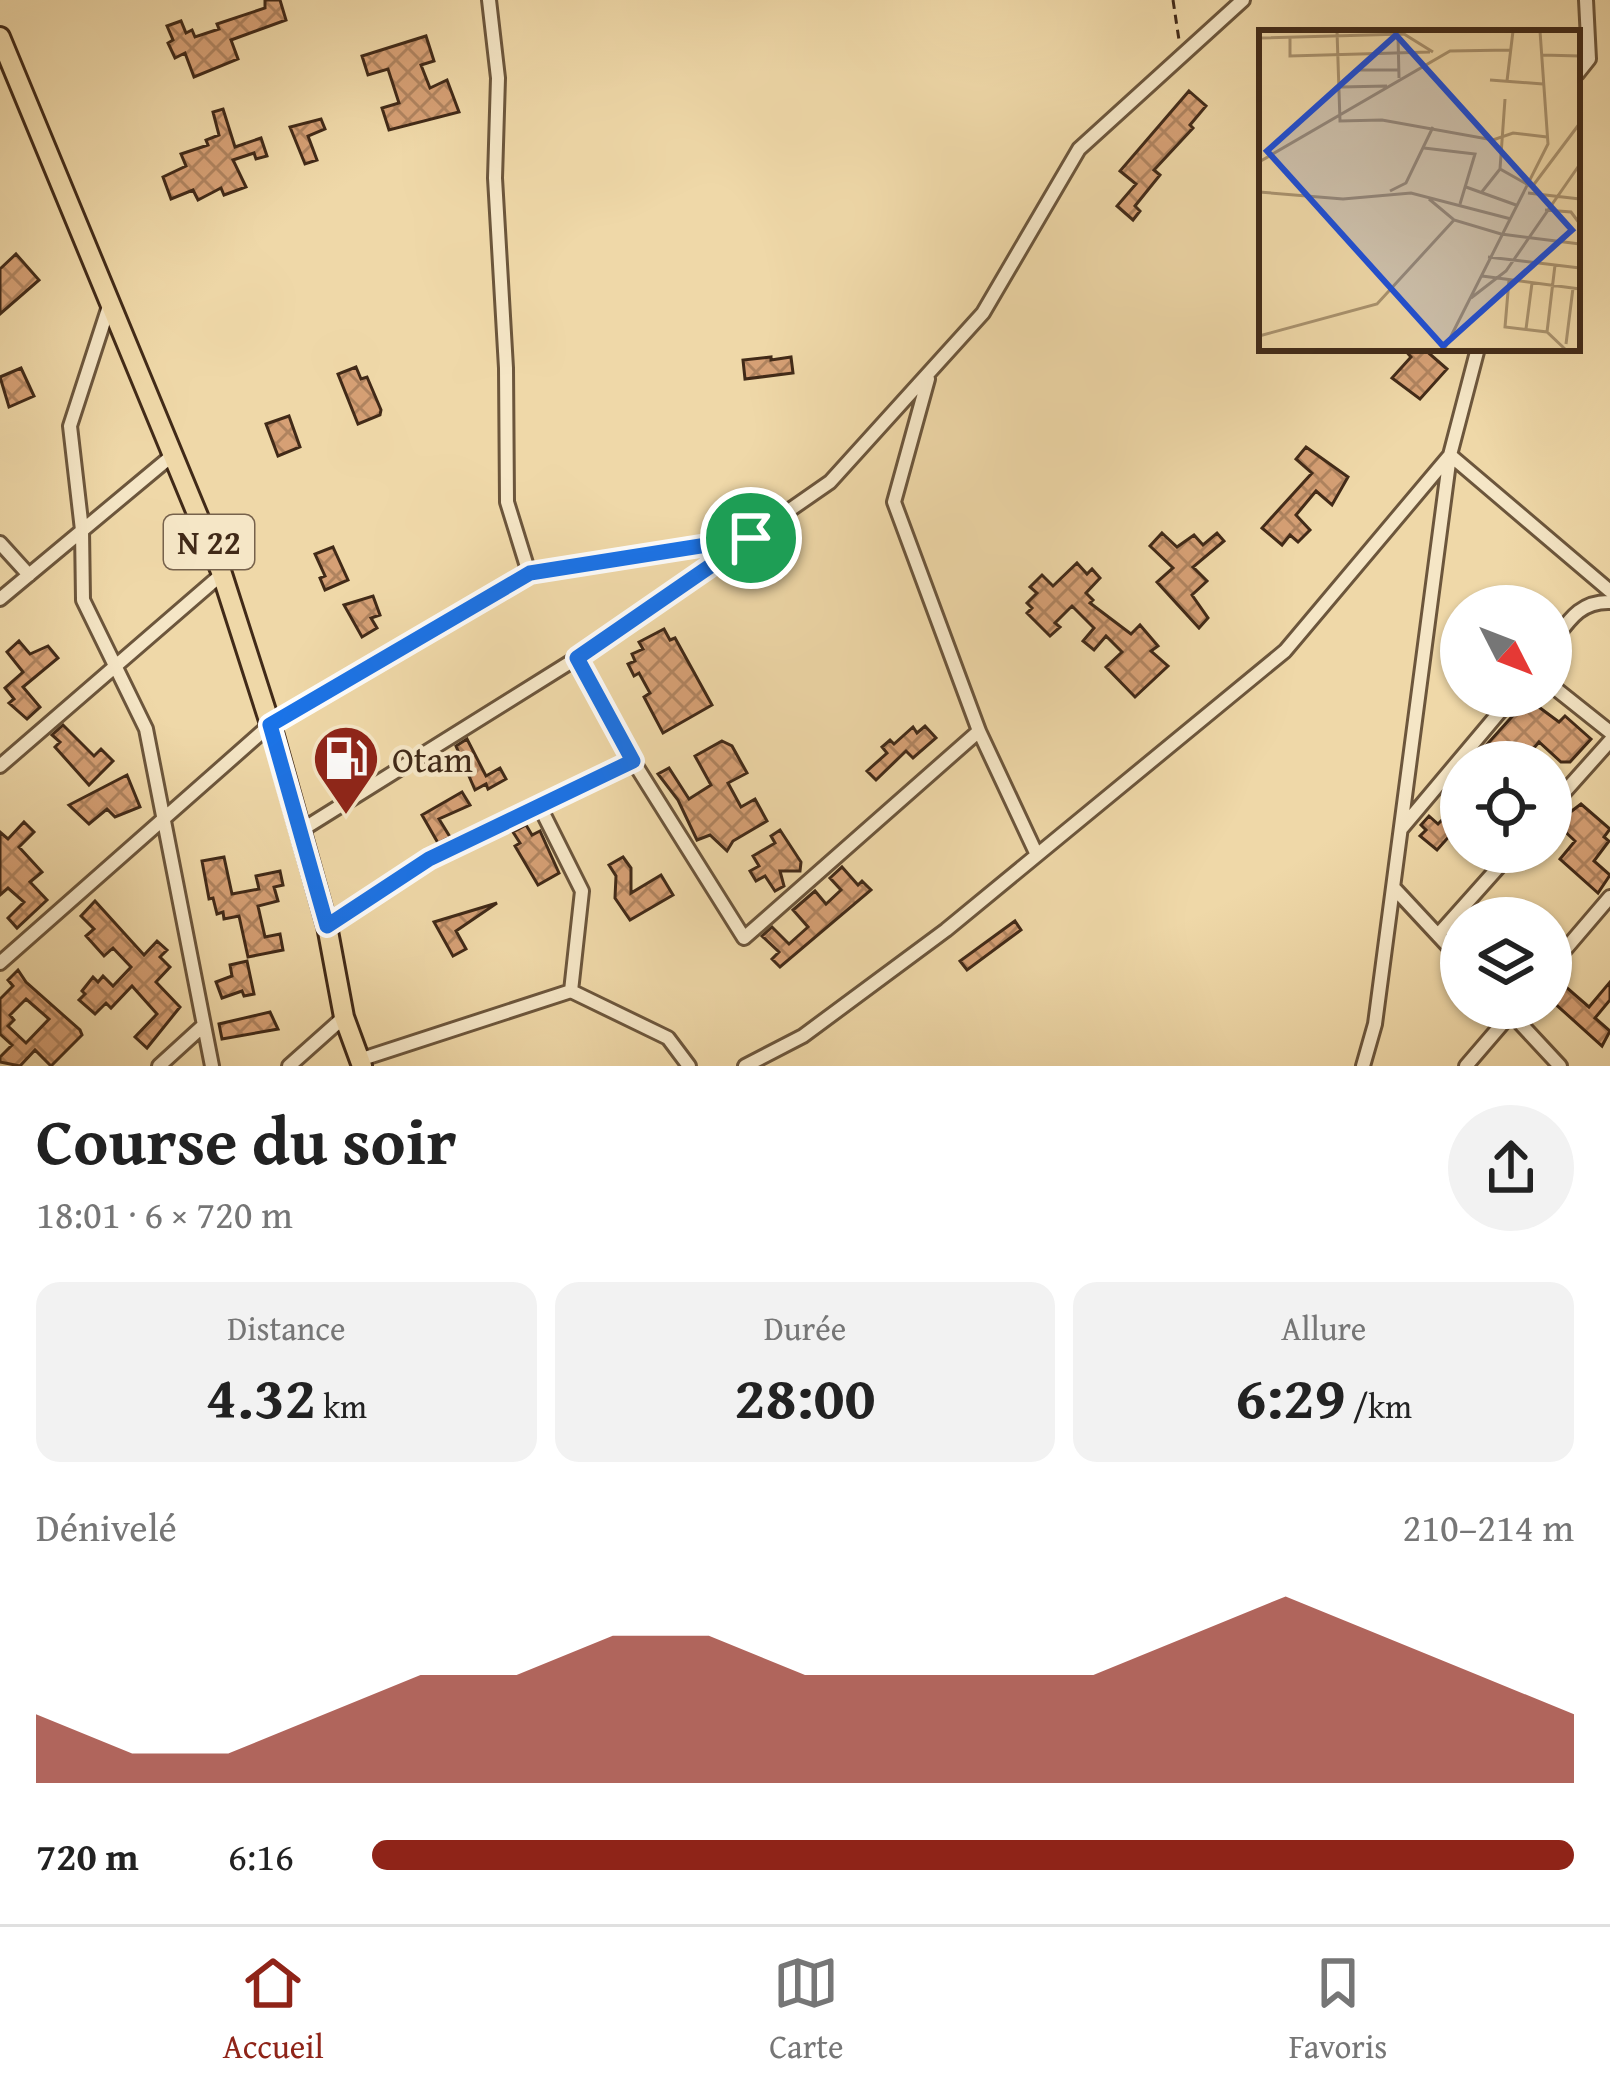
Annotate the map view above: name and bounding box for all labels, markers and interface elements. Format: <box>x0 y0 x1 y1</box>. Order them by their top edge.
inset map <box>1259 30 1580 351</box>
pin <box>700 487 802 589</box>
icon: arrive <box>718 505 784 571</box>
road number: N 22 <box>164 515 254 569</box>
north arrow <box>1440 585 1572 717</box>
map controls <box>1440 585 1572 1029</box>
fuel station icon: Otam <box>311 723 381 817</box>
place label: Otam <box>392 732 473 785</box>
button: locate <box>1440 741 1572 873</box>
button: layers <box>1440 897 1572 1029</box>
text: Course du soir <box>36 1091 457 1188</box>
button: share <box>1448 1105 1574 1231</box>
text: 18:01 · 6 × 720 m <box>36 1185 293 1242</box>
text: Distance <box>227 1304 345 1352</box>
text: Durée <box>764 1304 846 1352</box>
text: Allure <box>1281 1304 1366 1352</box>
text: 4.32 <box>206 1352 316 1440</box>
text: 28:00 <box>734 1352 876 1440</box>
text: 6:29 <box>1235 1352 1345 1440</box>
text: km <box>316 1382 367 1430</box>
text: /km <box>1345 1382 1412 1430</box>
text: Dénivelé <box>36 1498 177 1555</box>
text: 210–214 m <box>1402 1498 1574 1555</box>
text: 720 m <box>36 1827 139 1884</box>
text: 6:16 <box>228 1827 294 1884</box>
tab: Accueil <box>223 1950 324 2070</box>
tab: Carte <box>769 1950 843 2070</box>
tab: Favoris <box>1289 1950 1387 2070</box>

